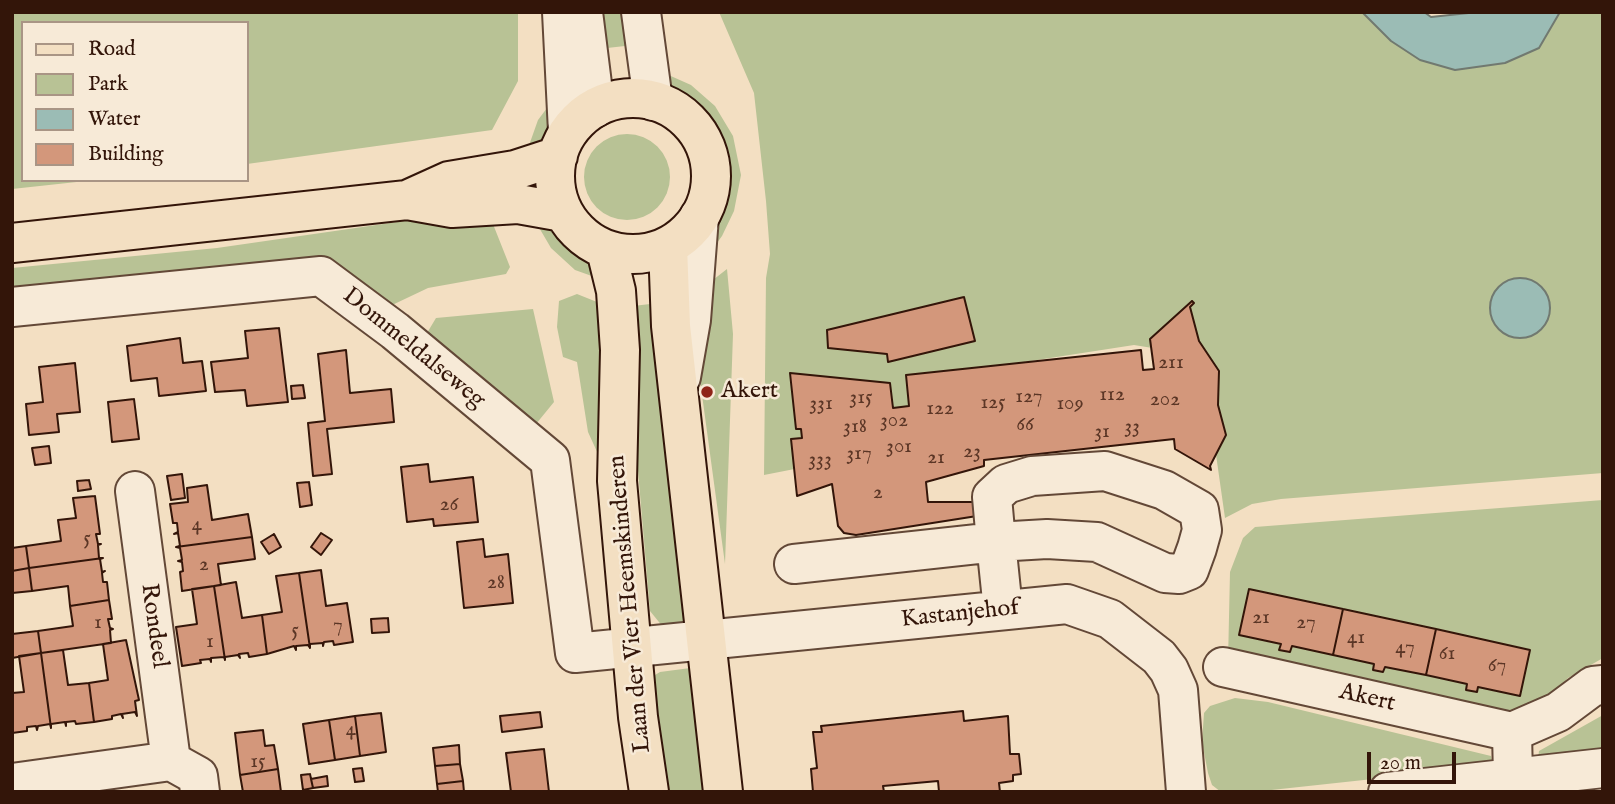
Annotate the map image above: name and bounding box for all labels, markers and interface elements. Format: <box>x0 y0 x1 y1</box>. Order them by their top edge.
legend <box>21 21 248 182</box>
text: Road <box>88 36 135 63</box>
text: Park <box>88 71 128 98</box>
text: Water <box>88 106 140 133</box>
text: Building <box>88 141 163 168</box>
street label: Dommeldalseweg <box>336 283 490 415</box>
house number: 211 <box>1158 351 1184 377</box>
place label: Akert <box>721 378 778 406</box>
house number: 112 <box>1099 383 1125 409</box>
marker: Akert <box>699 384 715 400</box>
house number: 127 <box>1015 385 1043 411</box>
house number: 315 <box>849 386 873 412</box>
house number: 202 <box>1150 388 1180 414</box>
house number: 125 <box>980 391 1006 417</box>
house number: 331 <box>809 392 833 418</box>
house number: 109 <box>1056 392 1084 418</box>
house number: 122 <box>926 397 954 423</box>
house number: 302 <box>880 409 908 435</box>
house number: 66 <box>1016 413 1034 439</box>
house number: 318 <box>843 415 867 441</box>
house number: 33 <box>1124 415 1140 441</box>
house number: 31 <box>1094 420 1110 446</box>
house number: 301 <box>886 435 912 461</box>
house number: 23 <box>963 440 981 466</box>
house number: 317 <box>846 442 872 468</box>
house number: 21 <box>927 446 945 472</box>
house number: 333 <box>808 448 832 474</box>
street label: Laan der Vier Heemskinderen <box>604 454 658 754</box>
house number: 2 <box>873 481 883 507</box>
house number: 26 <box>440 493 458 519</box>
house number: 4 <box>192 513 202 539</box>
house number: 5 <box>83 527 91 553</box>
house number: 2 <box>199 553 209 579</box>
house number: 28 <box>487 571 505 597</box>
street label: Rondeel <box>133 582 173 670</box>
street label: Kastanjehof <box>900 594 1020 636</box>
house number: 21 <box>1252 606 1270 632</box>
house number: 1 <box>94 611 102 637</box>
house number: 27 <box>1296 611 1316 637</box>
house number: 7 <box>333 614 343 640</box>
house number: 5 <box>291 619 299 645</box>
house number: 41 <box>1347 626 1365 652</box>
house number: 1 <box>206 630 214 656</box>
house number: 47 <box>1395 636 1415 662</box>
house number: 61 <box>1439 642 1455 668</box>
house number: 67 <box>1488 654 1506 680</box>
street label: Akert <box>1336 679 1398 719</box>
house number: 4 <box>346 718 356 744</box>
scale bar <box>1370 738 1459 782</box>
house number: 15 <box>250 750 266 776</box>
text: 20 m <box>1380 750 1421 777</box>

